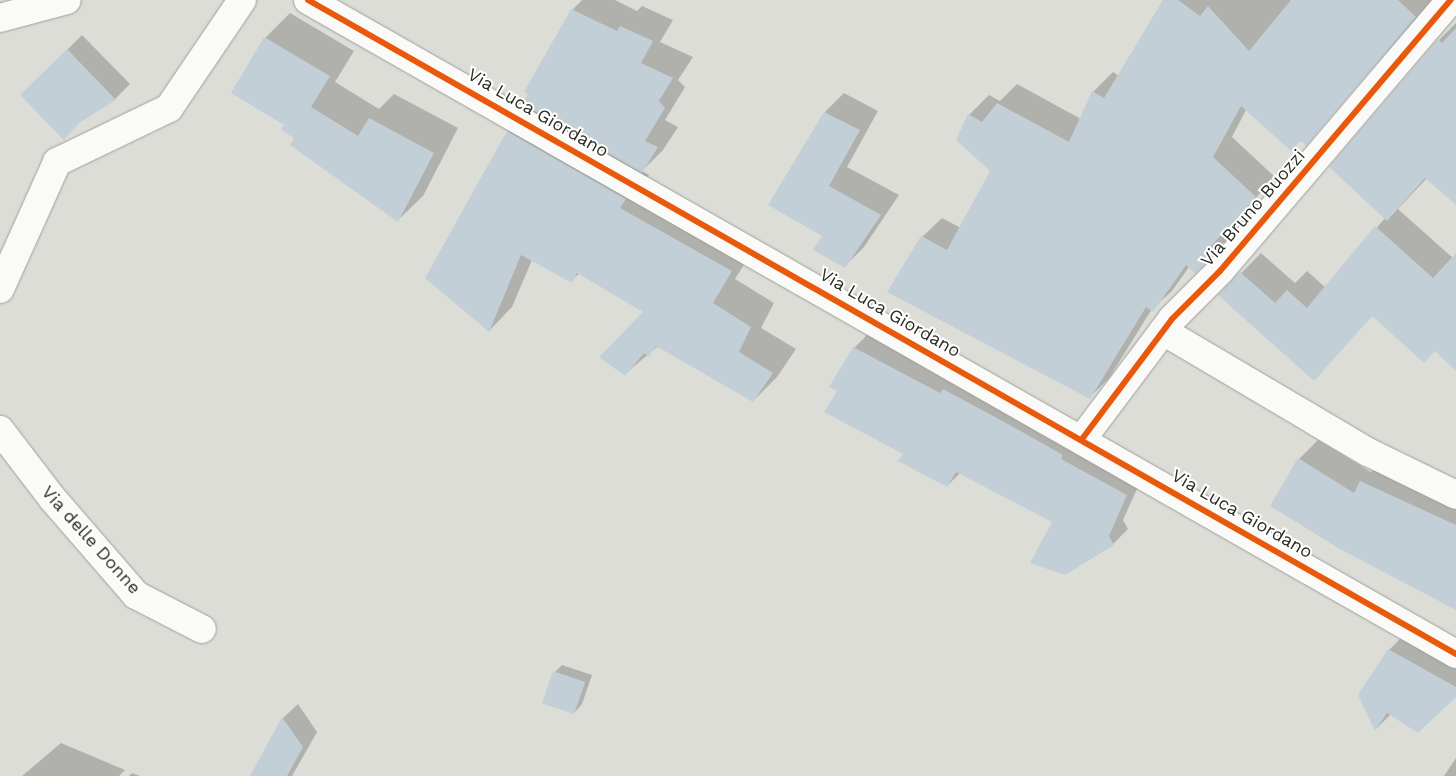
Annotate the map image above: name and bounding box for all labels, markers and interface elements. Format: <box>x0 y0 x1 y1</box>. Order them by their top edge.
street label: Via Luca Giordano <box>463 64 613 162</box>
street label: Via Bruno Buozzi <box>1196 145 1310 271</box>
street label: Via Luca Giordano <box>815 264 965 362</box>
street label: Via Luca Giordano <box>1167 465 1317 563</box>
street label: Via delle Donne <box>37 481 145 599</box>

